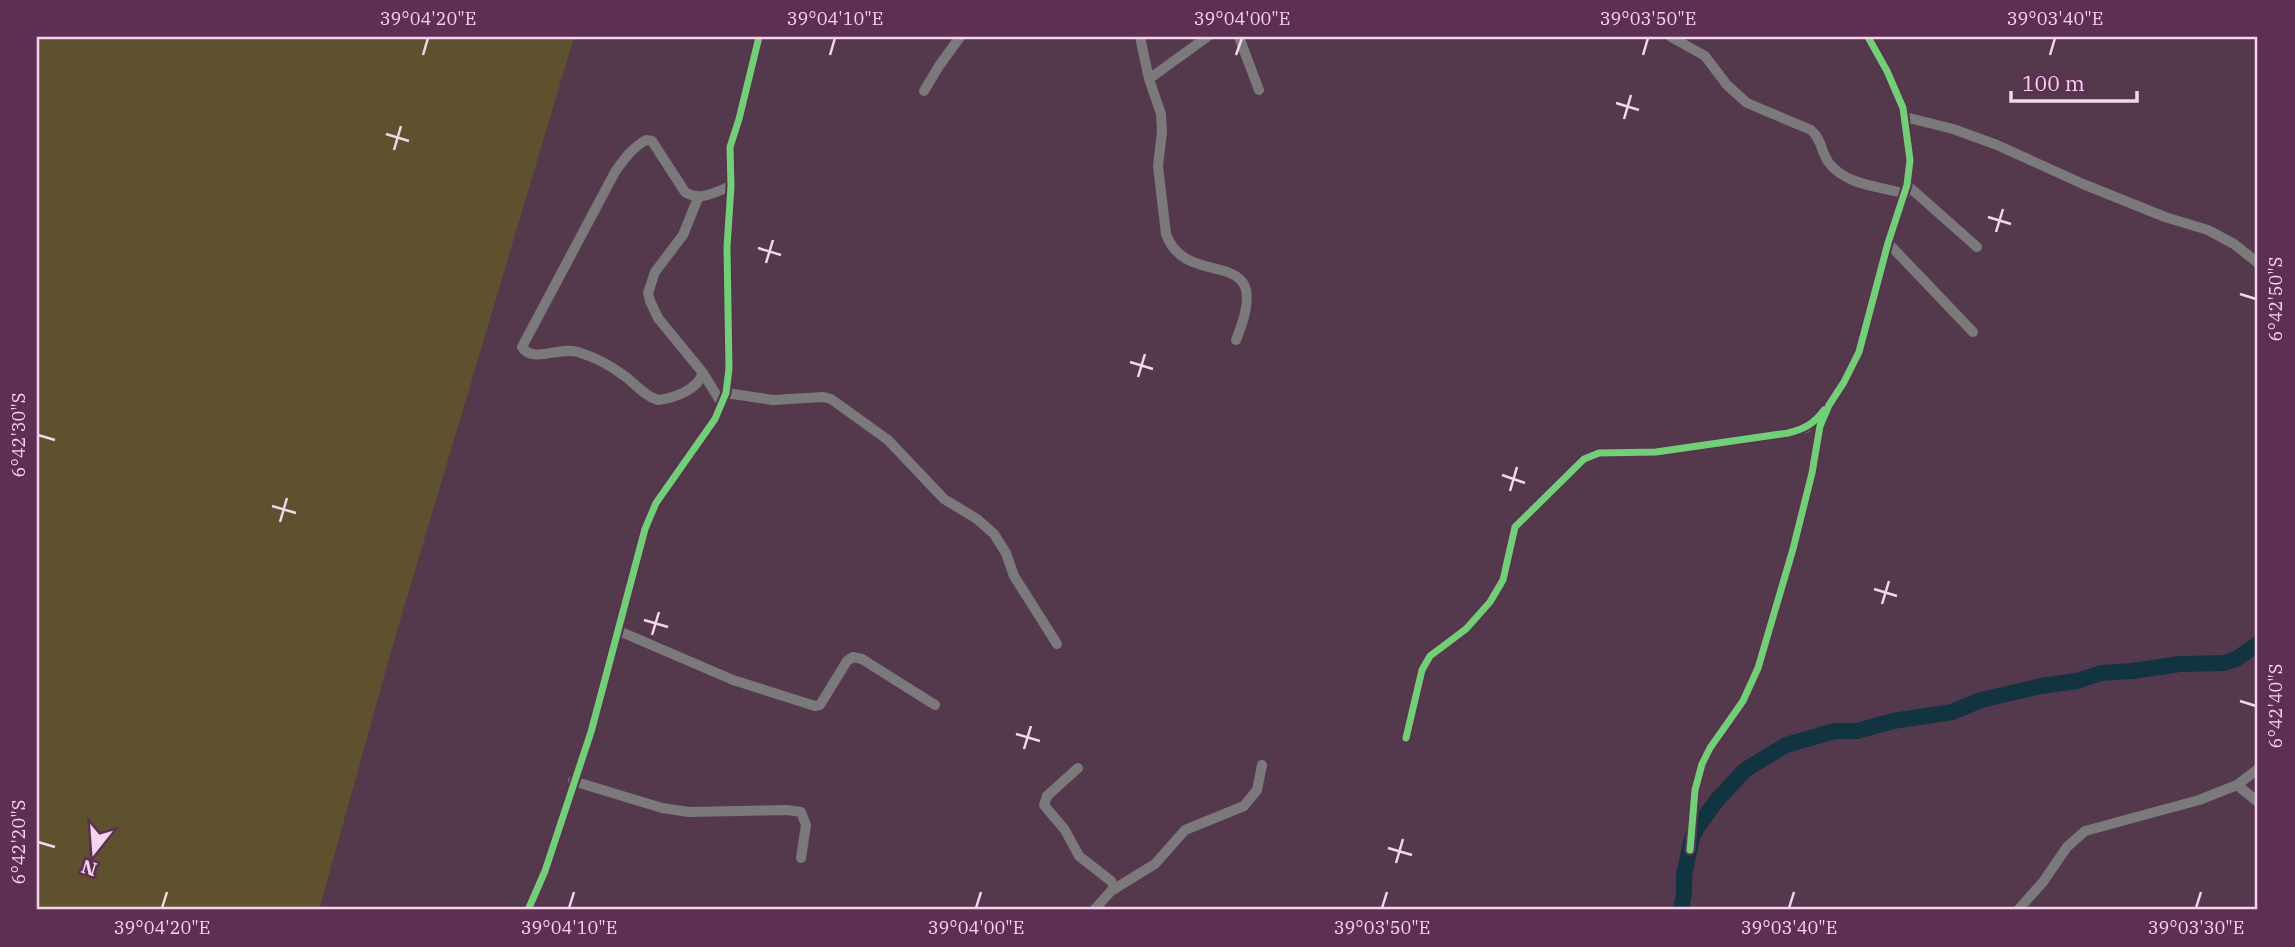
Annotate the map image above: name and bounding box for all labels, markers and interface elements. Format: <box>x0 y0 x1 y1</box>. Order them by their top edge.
text: 39°04'20"E <box>380 7 476 30</box>
text: 39°04'10"E <box>787 7 883 30</box>
text: 39°04'00"E <box>1194 7 1290 30</box>
text: 39°03'50"E <box>1600 7 1696 30</box>
text: 39°03'40"E <box>2007 7 2103 30</box>
scale bar <box>2011 60 2138 104</box>
text: 100 m <box>2022 69 2085 97</box>
text: 6°42'50"S <box>2264 257 2287 341</box>
text: 6°42'30"S <box>7 393 30 477</box>
text: 6°42'40"S <box>2264 664 2287 748</box>
text: 6°42'20"S <box>7 800 30 884</box>
north arrow <box>60 818 130 888</box>
text: N <box>78 855 100 882</box>
text: 39°04'20"E <box>114 916 210 939</box>
text: 39°04'10"E <box>521 916 617 939</box>
text: 39°04'00"E <box>928 916 1024 939</box>
text: 39°03'50"E <box>1334 916 1430 939</box>
text: 39°03'40"E <box>1741 916 1837 939</box>
text: 39°03'30"E <box>2148 916 2244 939</box>

